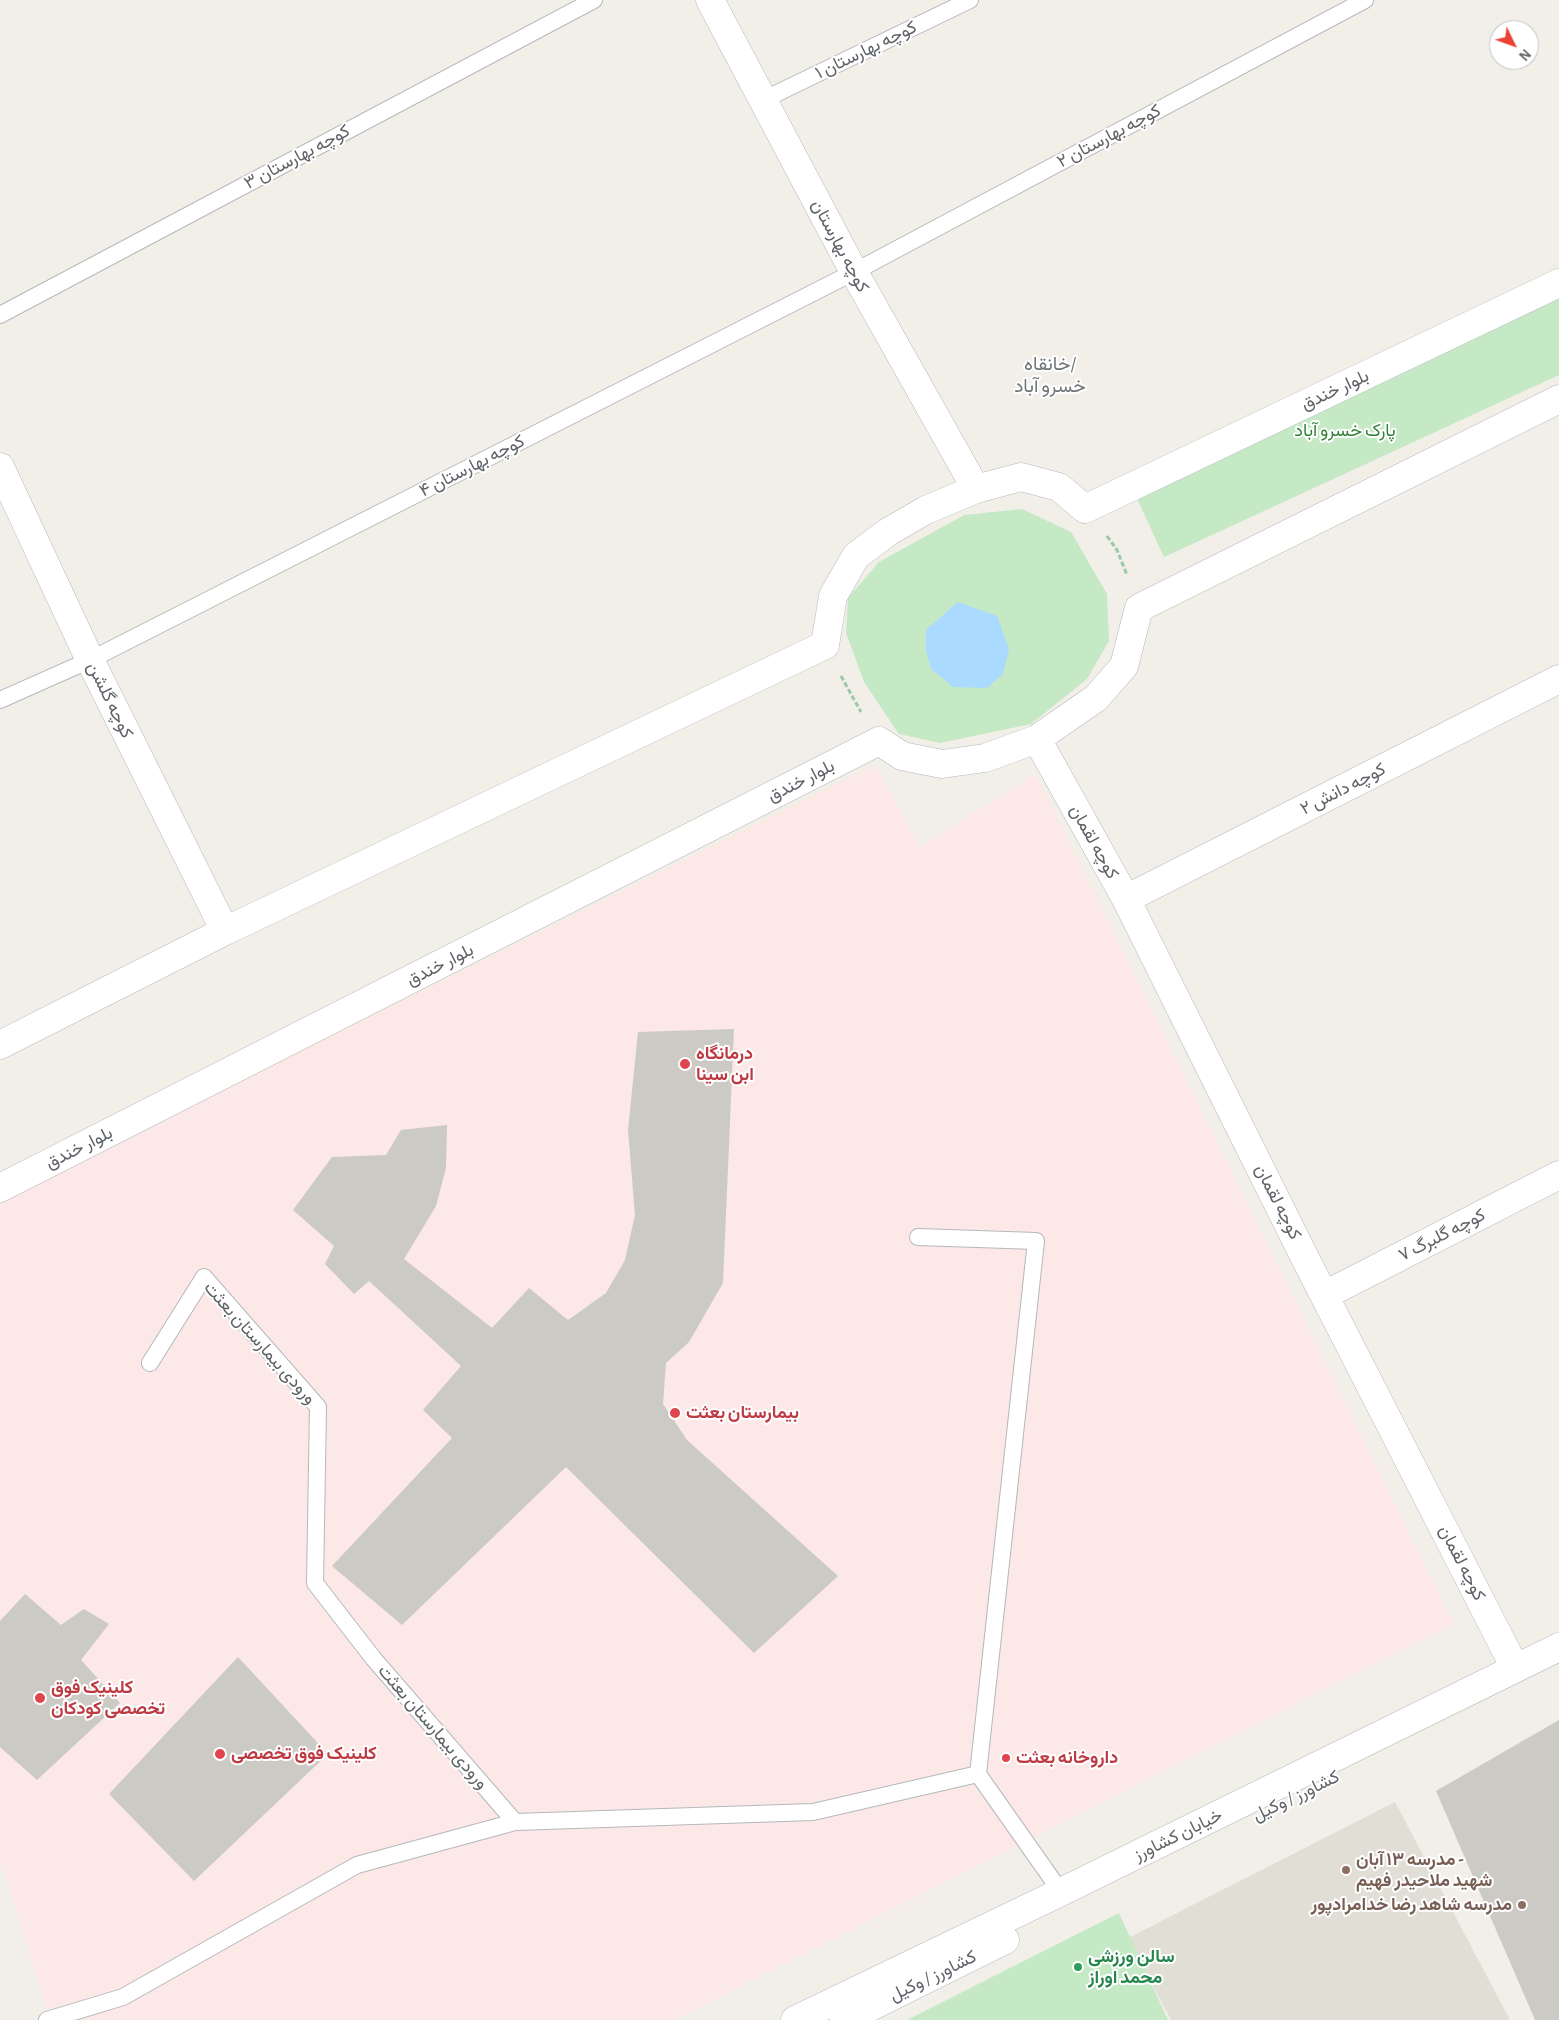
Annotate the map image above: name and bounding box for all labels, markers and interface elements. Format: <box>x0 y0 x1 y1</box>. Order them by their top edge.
street label: کوچه بهارستان ۱ <box>812 16 920 84</box>
north arrow <box>1489 20 1539 70</box>
text: N <box>1516 46 1533 63</box>
street label: کوچه بهارستان ۲ <box>1053 100 1165 172</box>
street label: کوچه بهارستان ۳ <box>240 120 354 194</box>
street label: کوچه بهارستان <box>807 196 873 296</box>
district label: خانقاه/ خسرو آباد <box>1014 353 1086 397</box>
street label: بلوار خندق <box>1298 365 1372 415</box>
park label: پارک خسرو آباد <box>1294 420 1396 442</box>
street label: کوچه بهارستان ۴ <box>416 430 528 502</box>
street label: کوچه گلشن <box>82 658 138 742</box>
street label: بلوار خندق <box>764 755 838 807</box>
street label: کوچه دانش ۲ <box>1297 758 1389 820</box>
street label: کوچه لقمان <box>1065 801 1123 883</box>
street label: بلوار خندق <box>403 939 477 991</box>
place label: درمانگاه ابن سینا <box>696 1043 754 1086</box>
marker: درمانگاه ابن سینا <box>678 1057 692 1071</box>
street label: بلوار خندق <box>42 1122 116 1174</box>
street label: کوچه لقمان <box>1250 1161 1306 1243</box>
street label: کوچه گلبرگ ۷ <box>1395 1204 1489 1266</box>
street label: ورودی بیمارستان بعثت <box>199 1277 321 1409</box>
place label: بیمارستان بعثت <box>686 1402 799 1424</box>
marker: بیمارستان بعثت <box>668 1406 682 1420</box>
street label: کوچه لقمان <box>1434 1522 1490 1604</box>
street label: ورودی بیمارستان بعثت <box>373 1660 493 1794</box>
place label: کلینیک فوق تخصصی کودکان <box>51 1677 165 1720</box>
marker: کلینیک فوق تخصصی کودکان <box>33 1691 47 1705</box>
place label: کلینیک فوق تخصصی <box>231 1743 377 1765</box>
marker: کلینیک فوق تخصصی <box>213 1747 227 1761</box>
place label: داروخانه بعثت <box>1016 1747 1118 1769</box>
marker: داروخانه بعثت <box>1000 1752 1012 1764</box>
street label: کشاورز / وکیل <box>1249 1766 1343 1826</box>
street label: خیابان کشاورز <box>1130 1804 1226 1866</box>
place label: مدرسه ۱۳ آبان - شهید ملاحیدر فهیم <box>1356 1849 1492 1892</box>
marker: مدرسه ۱۳ آبان - شهید ملاحیدر فهیم <box>1340 1864 1352 1876</box>
place label: مدرسه شاهد رضا خدامرادپور <box>1311 1894 1512 1916</box>
marker: مدرسه شاهد رضا خدامرادپور <box>1516 1899 1528 1911</box>
street label: کشاورز / وکیل <box>886 1946 980 2006</box>
place label: سالن ورزشی محمد اوراز <box>1088 1946 1175 1988</box>
marker: سالن ورزشی محمد اوراز <box>1072 1961 1084 1973</box>

